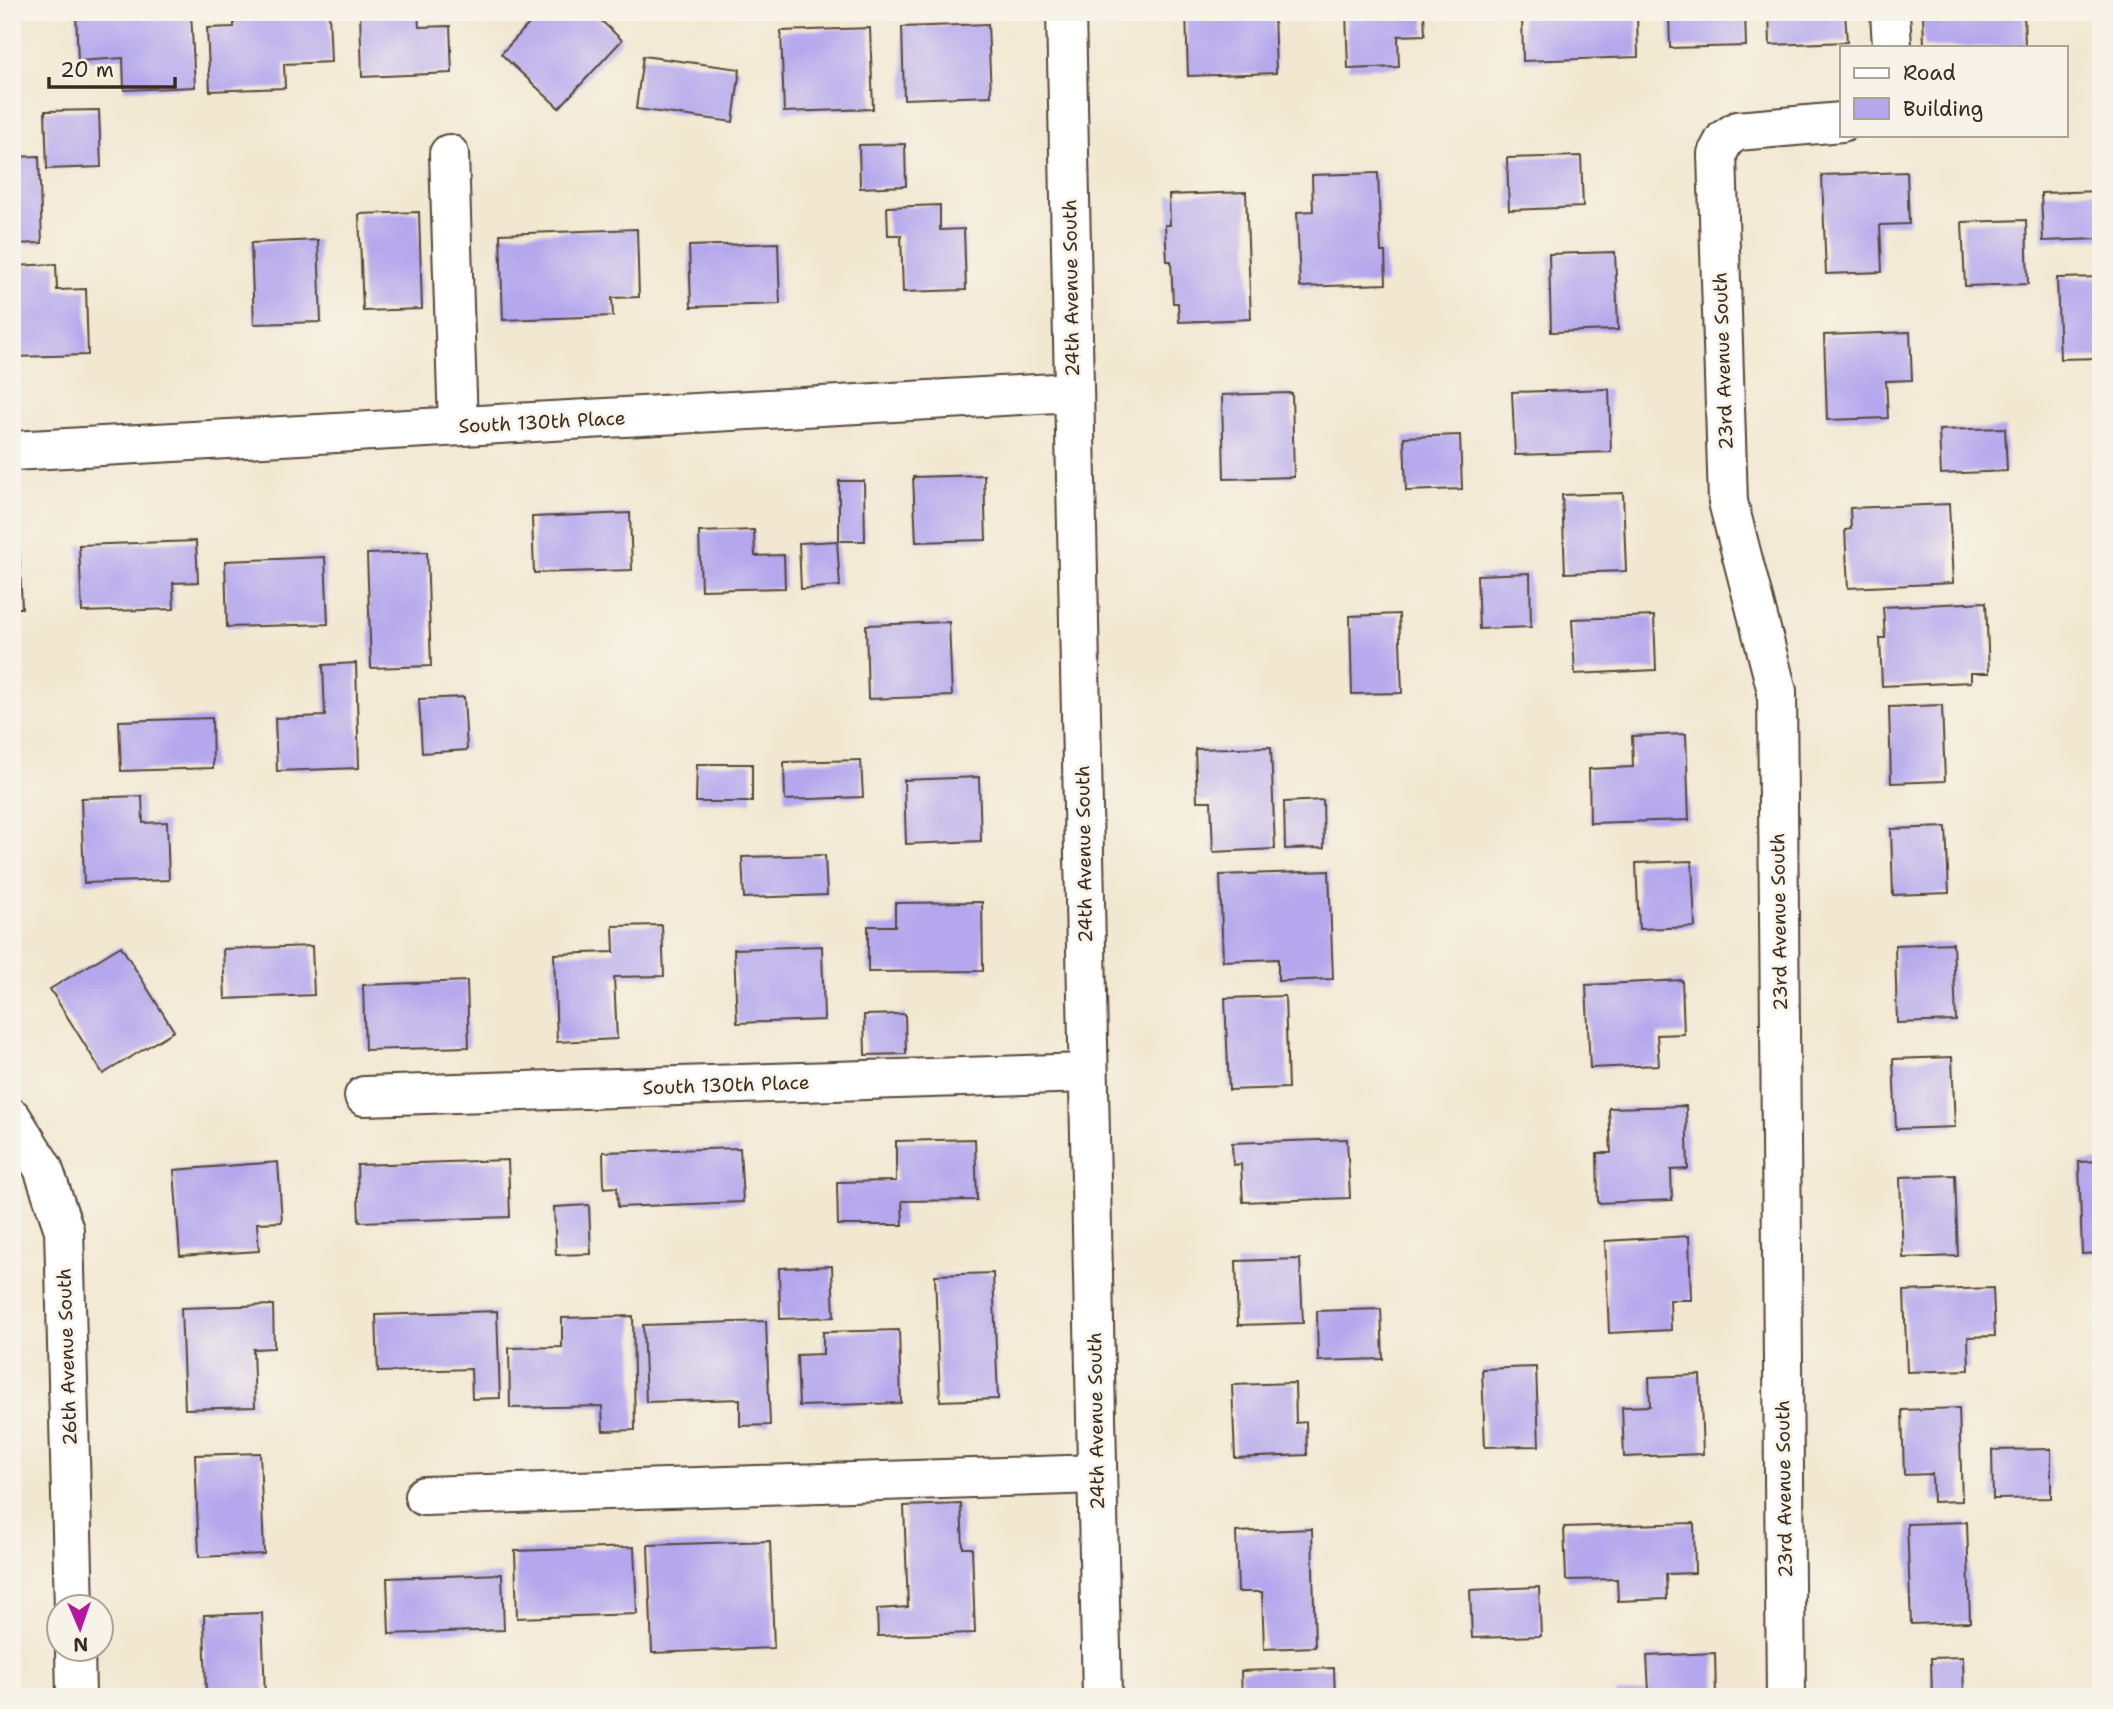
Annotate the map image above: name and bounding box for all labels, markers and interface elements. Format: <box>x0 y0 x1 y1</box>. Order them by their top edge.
scale bar <box>49 46 175 90</box>
legend <box>1840 46 2068 136</box>
text: 20 m <box>60 56 114 84</box>
text: Road <box>1903 59 1956 87</box>
text: Building <box>1903 95 1983 123</box>
street label: 24th Avenue South <box>1057 199 1085 377</box>
street label: 23rd Avenue South <box>1707 272 1739 450</box>
street label: South 130th Place <box>458 405 626 439</box>
street label: 24th Avenue South <box>1070 765 1098 943</box>
street label: 23rd Avenue South <box>1765 833 1793 1011</box>
street label: South 130th Place <box>642 1070 810 1100</box>
street label: 26th Avenue South <box>51 1268 83 1446</box>
street label: 24th Avenue South <box>1082 1332 1110 1510</box>
street label: 23rd Avenue South <box>1770 1400 1798 1578</box>
north arrow <box>46 1594 116 1664</box>
text: N <box>73 1632 89 1657</box>

